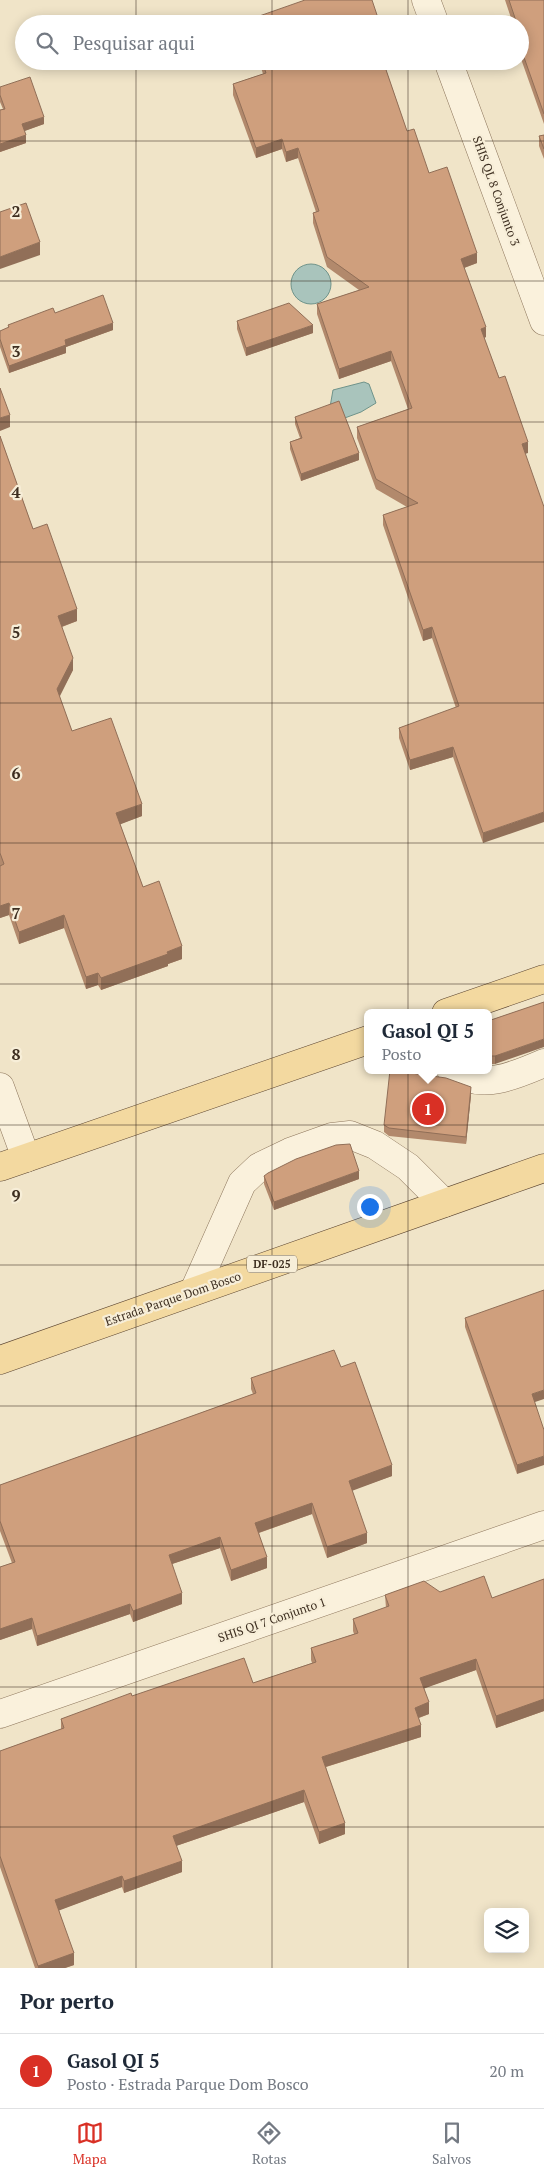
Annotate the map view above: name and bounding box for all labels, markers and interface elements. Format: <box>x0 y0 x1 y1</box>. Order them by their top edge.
search box <box>15 15 529 70</box>
icon: search <box>33 29 61 57</box>
text: Pesquisar aqui <box>73 30 195 55</box>
street label: SHIS QL 8 Conjunto 3 <box>470 134 523 248</box>
text: 2 <box>11 200 21 222</box>
text: 3 <box>11 340 21 362</box>
text: 4 <box>11 481 21 503</box>
text: 5 <box>11 621 21 643</box>
text: 6 <box>11 762 21 784</box>
text: 7 <box>11 902 21 924</box>
popup <box>364 1009 492 1074</box>
text: Gasol QI 5 <box>382 1018 474 1043</box>
text: 8 <box>11 1043 21 1065</box>
text: Posto <box>382 1043 421 1065</box>
pin: 1 <box>412 1090 444 1128</box>
text: 9 <box>11 1184 21 1206</box>
your location <box>357 1194 383 1220</box>
road number: DF-025 <box>247 1256 297 1272</box>
street label: Estrada Parque Dom Bosco <box>103 1268 243 1329</box>
street label: SHIS QI 7 Conjunto 1 <box>216 1594 328 1645</box>
map controls <box>484 1908 529 1953</box>
button: layers <box>484 1908 529 1953</box>
text: Por perto <box>20 1987 114 2015</box>
text: Gasol QI 5 <box>67 2048 160 2073</box>
text: 1 <box>31 2060 41 2082</box>
text: 20 m <box>489 2060 524 2082</box>
text: Posto · Estrada Parque Dom Bosco <box>67 2073 309 2095</box>
tab: Mapa <box>73 2119 107 2168</box>
tab: Rotas <box>252 2119 287 2168</box>
tab: Salvos <box>432 2119 471 2168</box>

